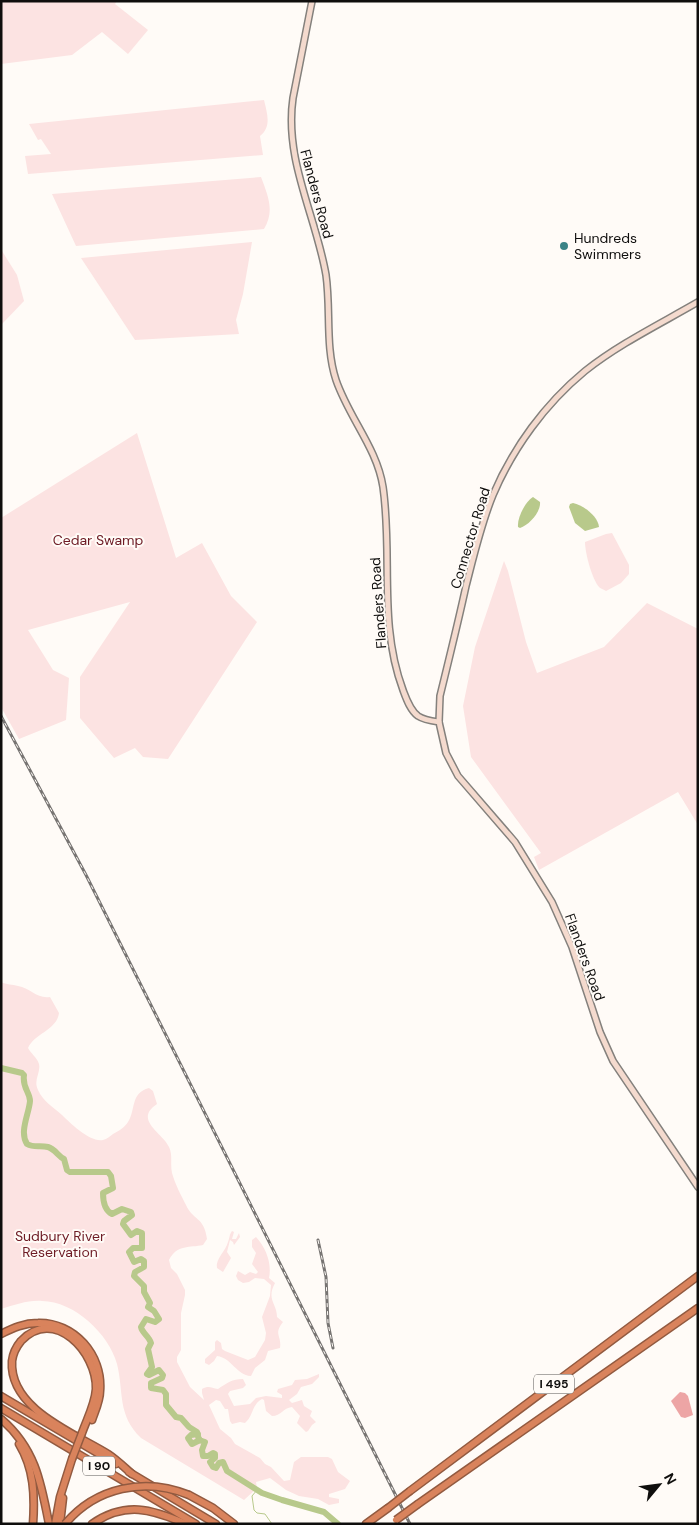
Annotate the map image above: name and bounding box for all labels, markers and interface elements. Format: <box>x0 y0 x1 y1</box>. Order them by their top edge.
street label: Flanders Road <box>296 147 338 241</box>
place label: Hundreds Swimmers <box>574 229 641 263</box>
marker: Hundreds Swimmers <box>558 240 570 252</box>
street label: Connector Road <box>446 485 494 591</box>
park label: Cedar Swamp <box>53 531 144 549</box>
street label: Flanders Road <box>366 557 390 649</box>
street label: Flanders Road <box>561 911 609 1003</box>
park label: Sudbury River Reservation <box>15 1227 105 1261</box>
road number: I 495 <box>534 1375 574 1394</box>
road number: I 90 <box>83 1456 115 1475</box>
north arrow <box>634 1460 684 1510</box>
text: N <box>660 1470 681 1488</box>

